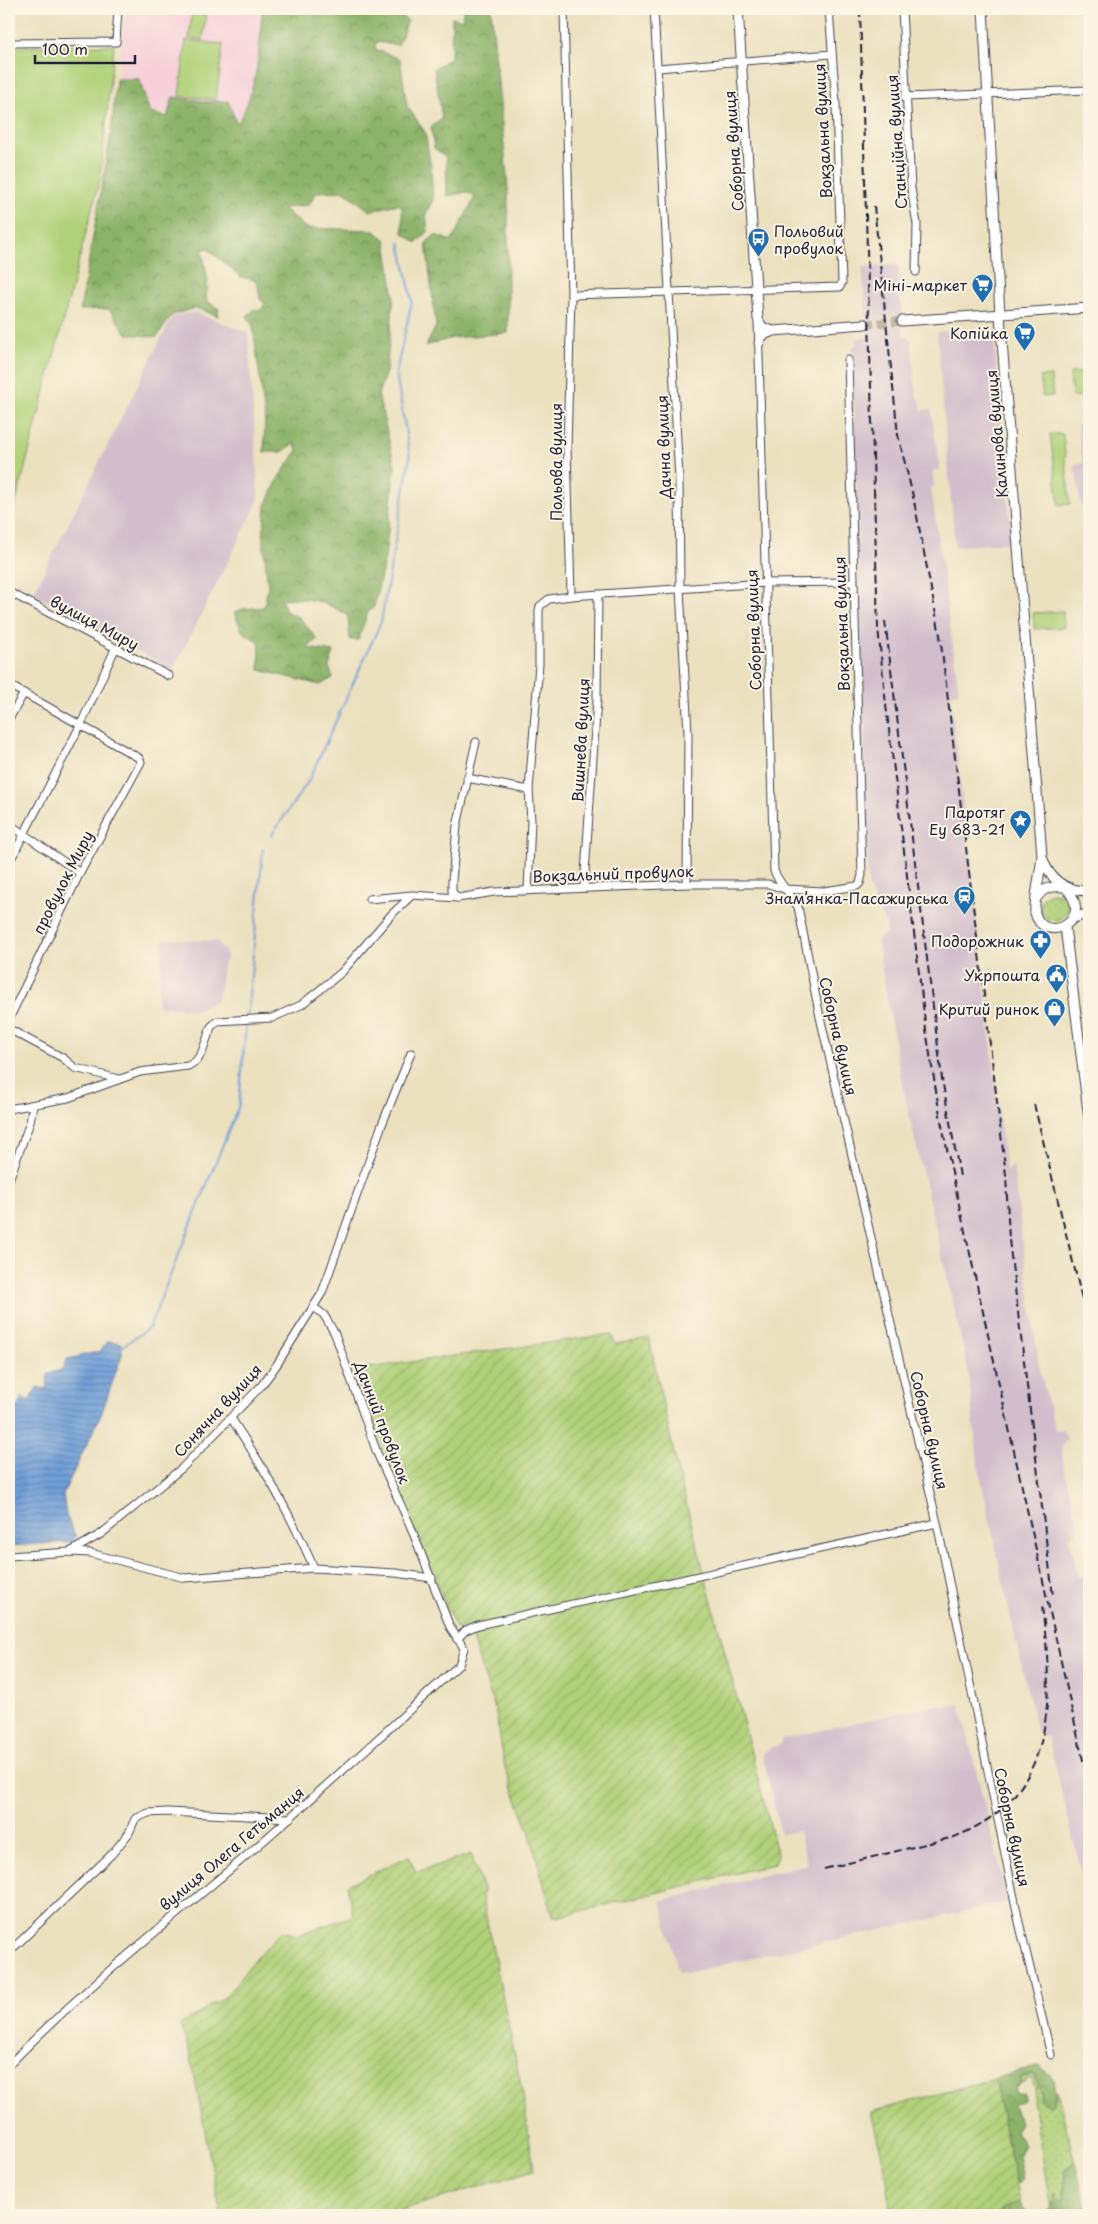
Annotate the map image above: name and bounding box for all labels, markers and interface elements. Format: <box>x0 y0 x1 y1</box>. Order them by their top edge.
scale bar <box>35 32 135 64</box>
text: 100 m <box>42 37 88 60</box>
street label: Вокзальна вулиця <box>807 63 837 199</box>
street label: Станційна вулиця <box>880 74 912 210</box>
street label: Соборна вулиця <box>717 90 749 212</box>
place label: Польовий провулок <box>774 219 844 259</box>
bus stop icon: Польовий провулок <box>746 227 770 258</box>
supermarket icon: Міні-маркет <box>971 272 995 303</box>
place label: Міні-маркет <box>873 273 968 296</box>
supermarket icon: Копійка <box>1012 320 1036 351</box>
place label: Копійка <box>950 321 1009 344</box>
street label: Калинова вулиця <box>979 369 1013 499</box>
street label: Дачна вулиця <box>650 395 676 500</box>
street label: Польова вулиця <box>544 403 567 521</box>
street label: Вокзальна вулиця <box>827 556 855 692</box>
street label: Соборна вулиця <box>739 569 767 691</box>
street label: вулиця Миру <box>47 589 143 655</box>
street label: Вишнева вулиця <box>565 677 595 803</box>
place label: Паротяг Еу 683-21 <box>929 800 1005 840</box>
place icon: Паротяг Еу 683-21 <box>1009 808 1033 839</box>
street label: провулок Миру <box>26 826 98 938</box>
street label: Вокзальний провулок <box>532 859 694 887</box>
station icon: Знам’янка-Пасажирська <box>952 885 976 916</box>
place label: Знам’янка-Пасажирська <box>764 886 949 909</box>
pharmacy icon: Подорожник <box>1028 928 1052 959</box>
place label: Подорожник <box>931 929 1024 952</box>
public building icon: Укрпошта <box>1044 962 1068 993</box>
place label: Укрпошта <box>964 963 1041 986</box>
street label: Соборна вулиця <box>814 974 864 1098</box>
shop icon: Критий ринок <box>1043 996 1067 1027</box>
place label: Критий ринок <box>939 997 1039 1020</box>
street label: Дачний провулок <box>349 1356 417 1487</box>
street label: Сонячна вулиця <box>168 1358 266 1462</box>
street label: Соборна вулиця <box>905 1368 955 1492</box>
street label: Соборна вулиця <box>989 1765 1037 1889</box>
street label: вулиця Олега Гетьманця <box>154 1780 308 1916</box>

